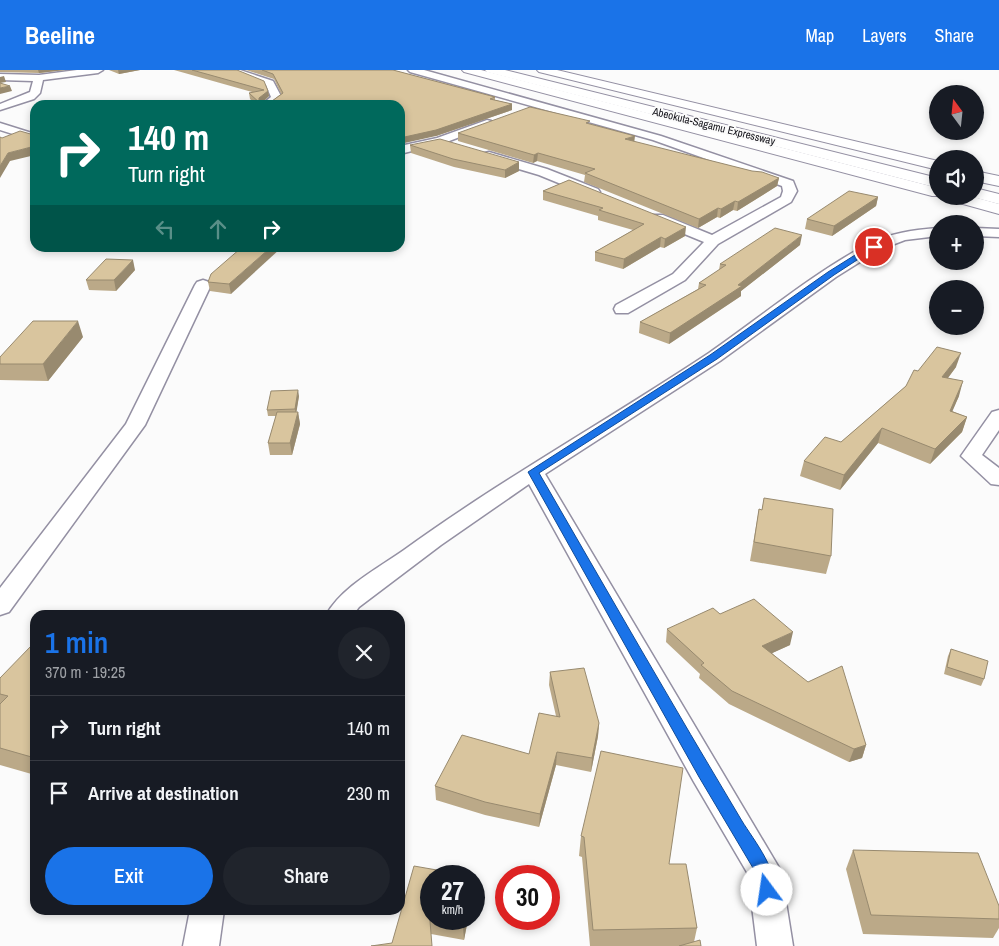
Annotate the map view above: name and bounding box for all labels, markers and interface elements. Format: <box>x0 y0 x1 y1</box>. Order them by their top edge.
text: Beeline <box>25 19 95 51</box>
text: Map <box>806 23 834 48</box>
text: Layers <box>862 23 907 48</box>
text: Share <box>935 23 974 48</box>
north arrow <box>929 85 984 140</box>
map controls <box>929 85 984 335</box>
street label: Abeokuta-Sagamu Expressway <box>650 104 777 148</box>
text: 140 m <box>128 114 209 161</box>
icon: right <box>45 120 110 185</box>
button: sound <box>929 150 984 205</box>
text: Turn right <box>128 159 205 189</box>
icon: left <box>151 215 179 243</box>
icon: ahead <box>204 215 232 243</box>
icon: right <box>257 215 285 243</box>
button: + <box>929 215 984 270</box>
pin <box>853 226 895 268</box>
icon: arrive <box>860 233 888 261</box>
button: − <box>929 280 984 335</box>
text: 1 min <box>45 622 108 662</box>
button: close <box>338 627 390 679</box>
text: 370 m · 19:25 <box>45 661 125 683</box>
icon: right <box>45 714 73 742</box>
text: Turn right <box>88 715 160 741</box>
text: 140 m <box>347 715 390 741</box>
icon: arrive <box>45 779 73 807</box>
text: Arrive at destination <box>88 780 239 806</box>
text: 230 m <box>347 780 390 806</box>
button: Exit <box>45 847 213 905</box>
button: Share <box>223 847 390 905</box>
position arrow <box>740 863 792 915</box>
speed limit sign: 30 <box>495 865 560 930</box>
text: 27 <box>441 874 464 908</box>
text: km/h <box>442 902 463 918</box>

